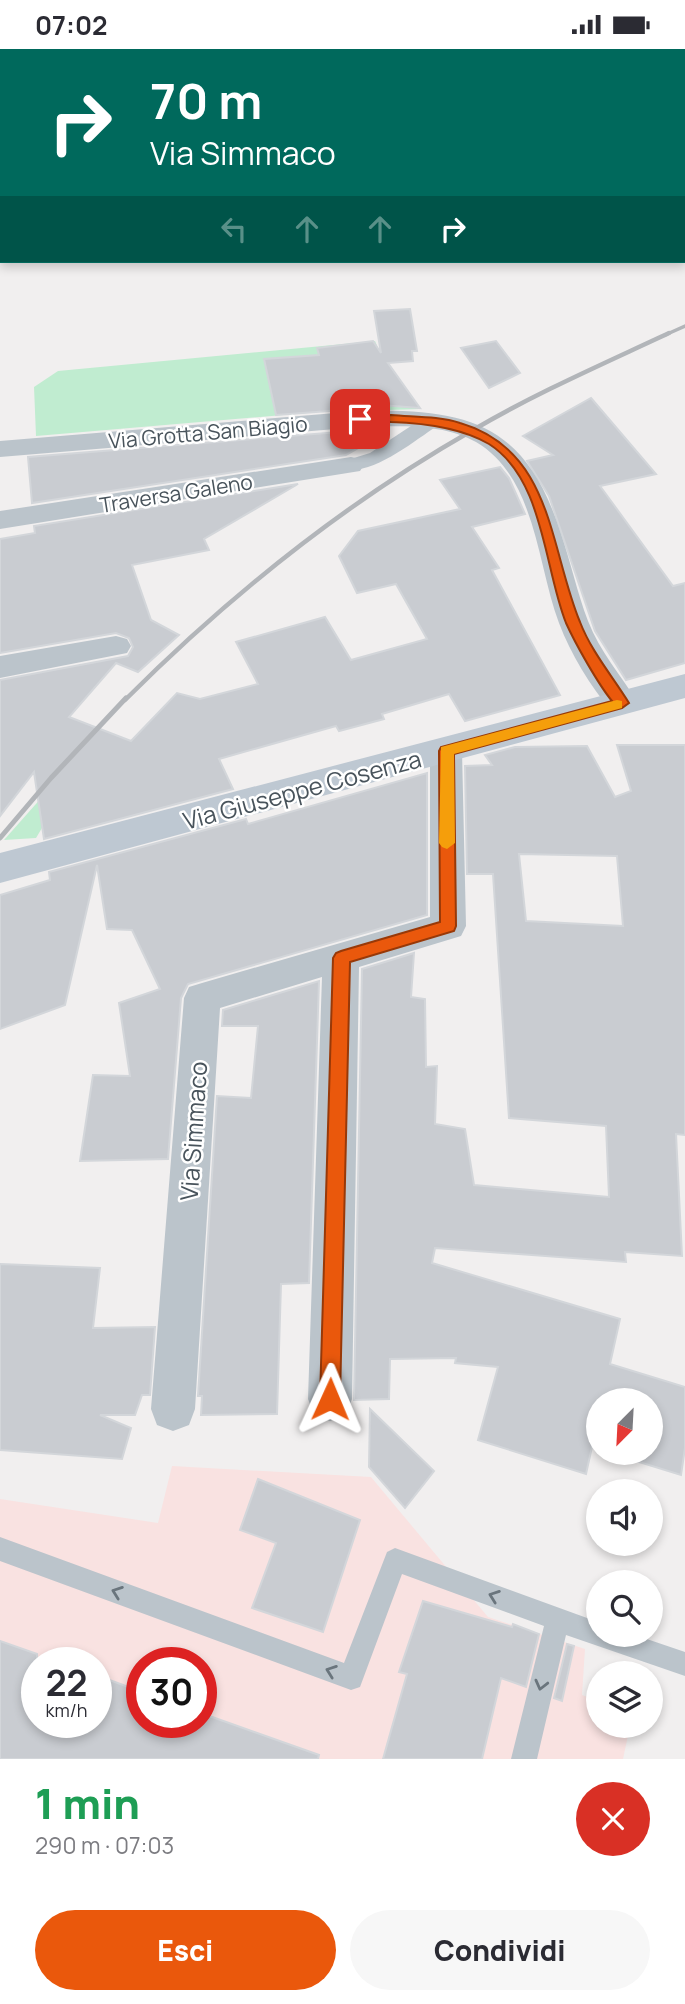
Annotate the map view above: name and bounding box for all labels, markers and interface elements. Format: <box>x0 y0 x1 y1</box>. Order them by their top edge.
text: 07:02 <box>35 7 107 43</box>
text: 70 m <box>150 67 262 134</box>
icon: right <box>35 77 126 168</box>
text: Via Simmaco <box>150 131 336 175</box>
icon: left <box>215 210 253 248</box>
icon: ahead <box>288 210 326 248</box>
icon: ahead <box>361 210 399 248</box>
icon: right <box>434 210 472 248</box>
pin <box>330 389 390 449</box>
icon: arrive <box>341 400 379 438</box>
street label: Via Grotta San Biagio <box>107 409 309 455</box>
street label: Traversa Galeno <box>97 467 255 519</box>
street label: Via Giuseppe Cosenza <box>179 741 425 837</box>
street label: Via Simmaco <box>172 1060 214 1202</box>
position arrow <box>293 1362 367 1436</box>
north arrow <box>586 1388 663 1465</box>
map controls <box>586 1388 663 1738</box>
button: sound <box>586 1479 663 1556</box>
button: search <box>586 1570 663 1647</box>
one-way arrow <box>112 1587 124 1601</box>
one-way arrow <box>488 1590 500 1604</box>
speed limit sign: 30 <box>126 1647 217 1738</box>
text: 22 <box>46 1659 87 1707</box>
button: layers <box>586 1661 663 1738</box>
one-way arrow <box>325 1665 337 1679</box>
one-way arrow <box>535 1679 549 1691</box>
text: km/h <box>46 1698 87 1722</box>
text: 1 min <box>35 1774 140 1832</box>
button: close <box>576 1782 650 1856</box>
text: 290 m · 07:03 <box>35 1829 174 1861</box>
button: Esci <box>35 1910 336 1990</box>
button: Condividi <box>350 1910 650 1990</box>

